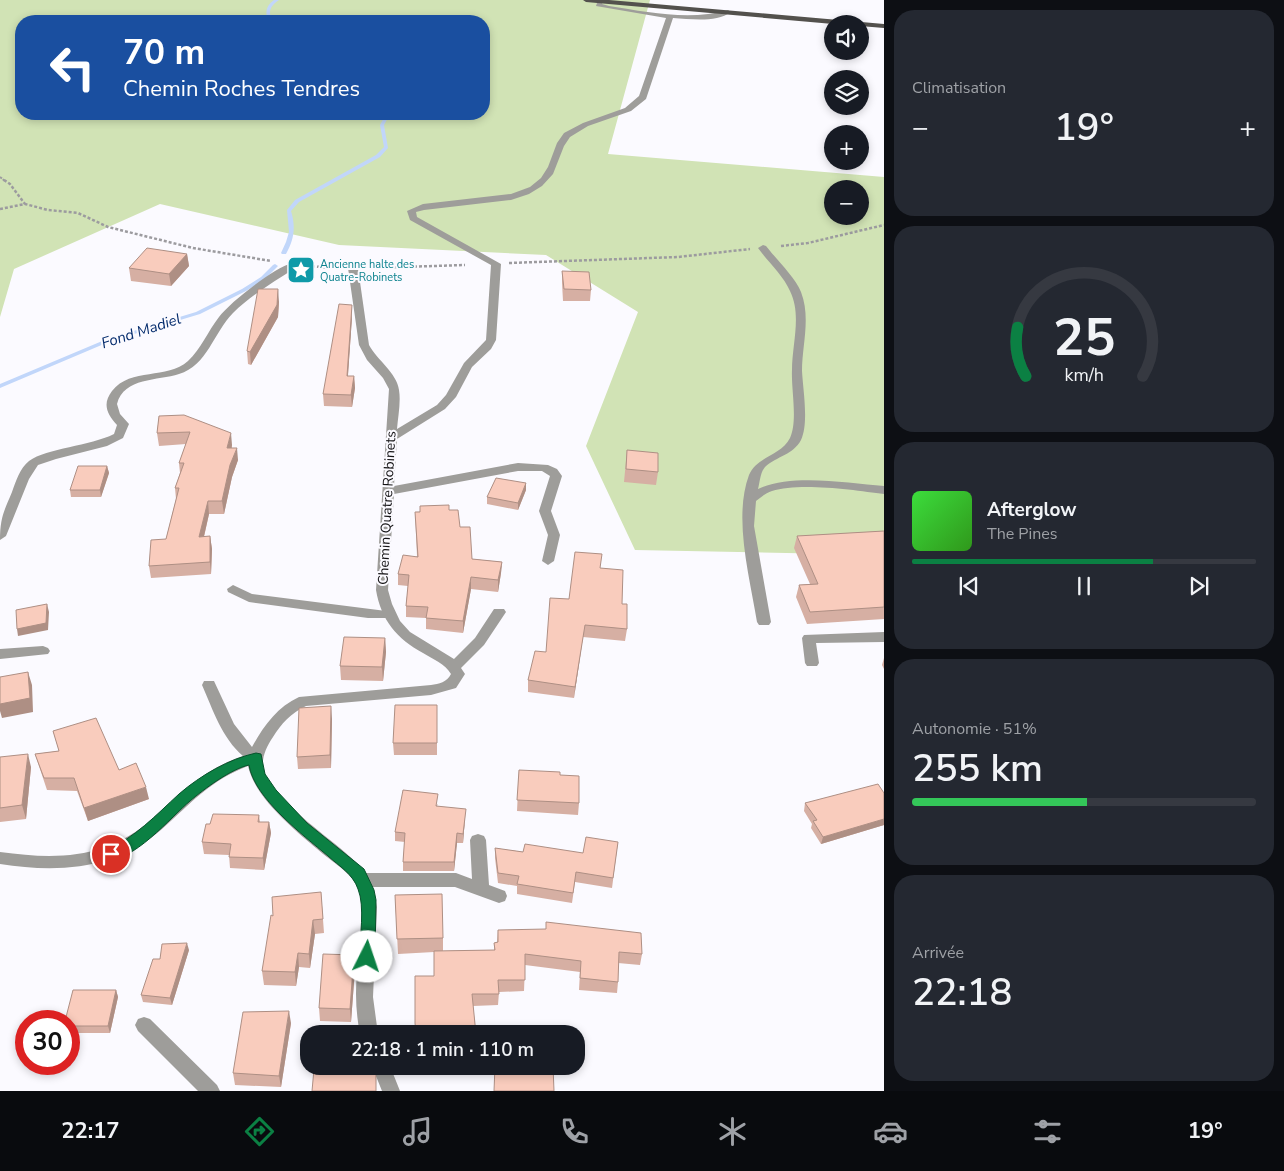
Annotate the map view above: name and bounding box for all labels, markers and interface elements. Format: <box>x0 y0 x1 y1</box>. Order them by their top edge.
map controls <box>824 15 869 225</box>
button: sound <box>824 15 869 60</box>
text: 70 m <box>123 29 205 76</box>
icon: left <box>40 35 105 100</box>
button: layers <box>824 70 869 115</box>
text: Chemin Roches Tendres <box>123 74 360 104</box>
text: Climatisation <box>912 77 1006 99</box>
text: 19° <box>1054 102 1114 153</box>
text: − <box>912 109 929 147</box>
text: + <box>1239 109 1256 147</box>
button: + <box>824 125 869 170</box>
button: − <box>824 180 869 225</box>
place icon: Ancienne halte des Quatre-Robinets <box>286 255 316 285</box>
place label: Ancienne halte des Quatre-Robinets <box>320 257 414 285</box>
text: 25 <box>1053 302 1115 373</box>
water label: Fond Madiel <box>99 309 183 353</box>
text: km/h <box>1064 363 1104 387</box>
street label: Chemin Quatre Robinets <box>373 430 401 585</box>
text: Afterglow <box>987 497 1077 523</box>
text: The Pines <box>987 523 1057 545</box>
icon: previous <box>955 572 983 600</box>
icon: pause <box>1070 572 1098 600</box>
icon: next <box>1185 572 1213 600</box>
text: Autonomie · 51% <box>912 718 1037 740</box>
text: 255 km <box>912 743 1043 794</box>
pin <box>90 833 132 875</box>
icon: arrive <box>97 840 125 868</box>
position arrow <box>340 930 392 982</box>
text: Arrivée <box>912 942 964 964</box>
text: 22:18 <box>912 967 1012 1018</box>
speed limit sign: 30 <box>15 1010 80 1075</box>
text: 22:18 · 1 min · 110 m <box>351 1037 534 1063</box>
icon: directions <box>242 1114 277 1149</box>
icon: music <box>400 1114 435 1149</box>
icon: phone <box>557 1114 592 1149</box>
icon: climate <box>715 1114 750 1149</box>
icon: car <box>873 1114 908 1149</box>
icon: filters <box>1030 1114 1065 1149</box>
text: 22:17 <box>61 1116 120 1146</box>
text: 19° <box>1188 1116 1223 1146</box>

